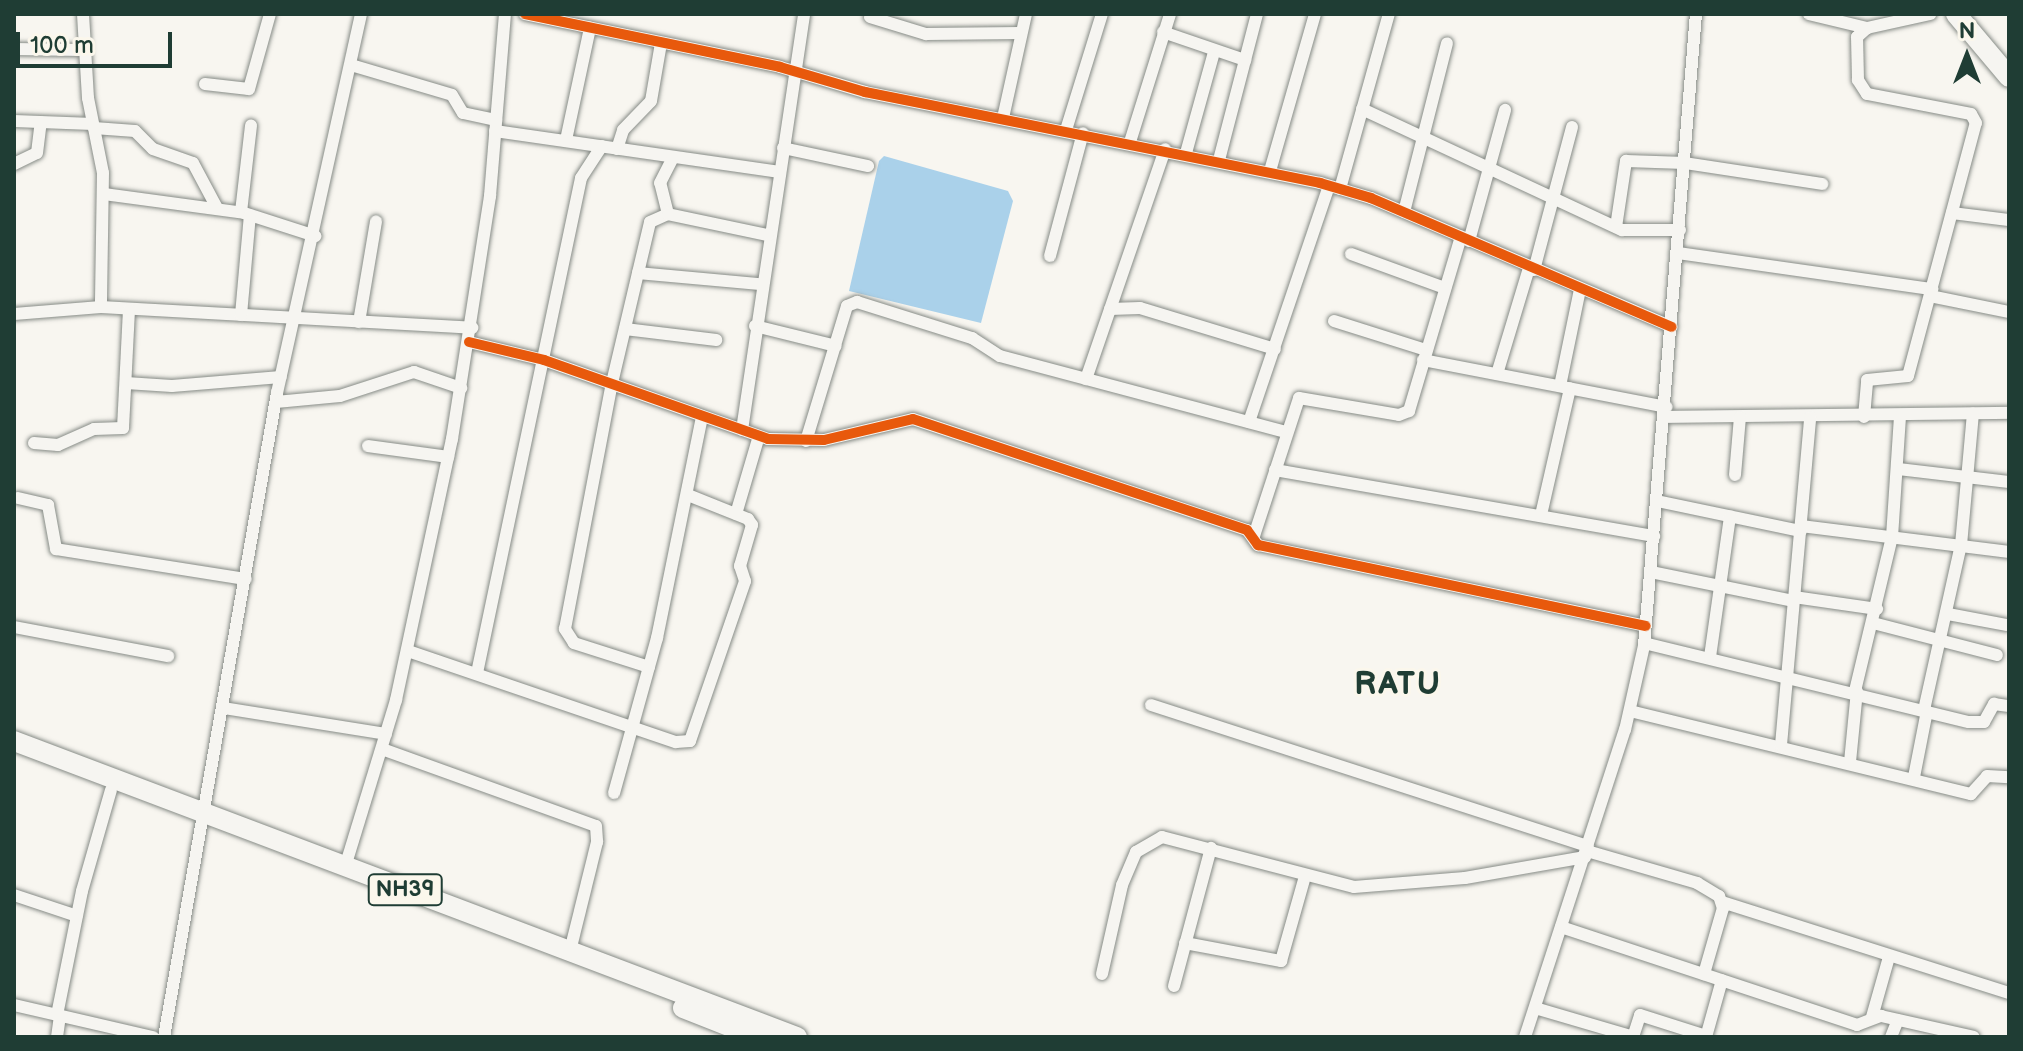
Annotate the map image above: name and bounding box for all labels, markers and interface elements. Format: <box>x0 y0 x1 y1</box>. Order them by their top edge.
scale bar <box>20 16 176 66</box>
north arrow <box>1927 16 2007 96</box>
text: N <box>1959 18 1975 45</box>
text: 100 m <box>30 31 94 60</box>
district label: RATU <box>1354 666 1442 704</box>
road number: NH39 <box>367 872 443 908</box>

